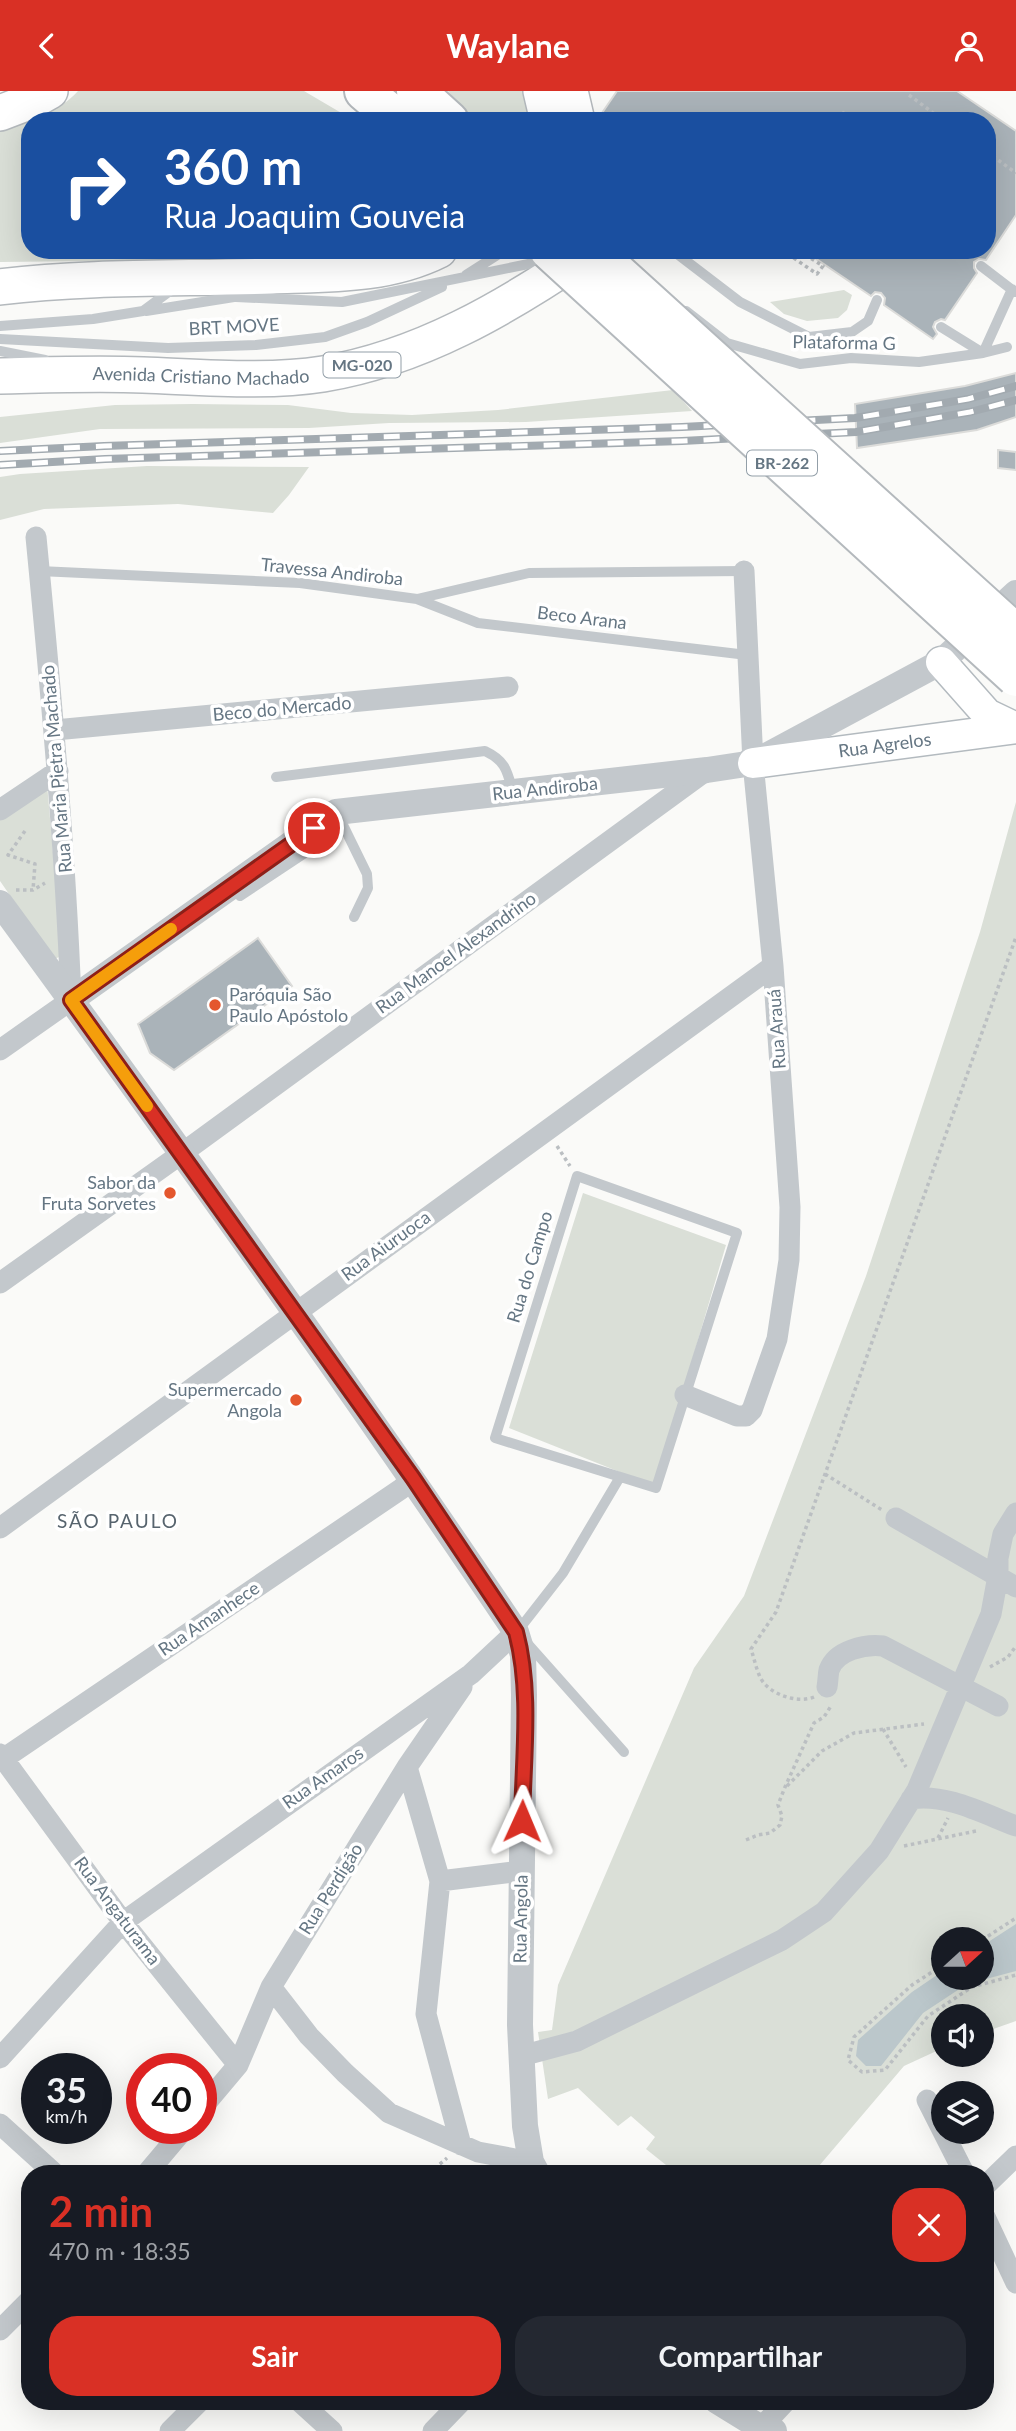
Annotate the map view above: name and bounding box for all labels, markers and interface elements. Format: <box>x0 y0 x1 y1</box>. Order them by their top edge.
text: Waylane <box>446 26 570 65</box>
icon: back <box>28 27 66 65</box>
icon: person <box>950 27 988 65</box>
text: 360 m <box>164 137 302 195</box>
icon: right <box>49 140 140 231</box>
text: Rua Joaquim Gouveia <box>164 196 465 235</box>
street label: BRT MOVE <box>188 313 280 339</box>
street label: Plataforma G <box>792 330 896 354</box>
road number: MG-020 <box>324 353 400 377</box>
street label: Avenida Cristiano Machado <box>92 362 310 389</box>
road number: BR-262 <box>747 451 817 475</box>
street label: Travessa Andiroba <box>260 553 404 589</box>
street label: Beco Arana <box>536 601 628 633</box>
street label: Rua Maria Pietra Machado <box>36 664 76 874</box>
street label: Beco do Mercado <box>212 691 352 725</box>
street label: Rua Agrelos <box>837 727 933 762</box>
street label: Rua Andiroba <box>491 772 599 804</box>
pin <box>284 798 344 858</box>
icon: arrive <box>295 809 333 847</box>
street label: Rua Manoel Alexandrino <box>371 887 540 1018</box>
place label: Paróquia São Paulo Apóstolo <box>229 983 348 1026</box>
street label: Rua Arauá <box>762 988 790 1070</box>
marker: Paróquia São Paulo Apóstolo <box>207 997 223 1013</box>
place label: Sabor da Fruta Sorvetes <box>41 1171 156 1214</box>
marker: Sabor da Fruta Sorvetes <box>162 1185 178 1201</box>
street label: Rua Aiuruoca <box>337 1206 434 1285</box>
street label: Rua do Campo <box>502 1208 556 1325</box>
place label: Supermercado Angola <box>168 1378 282 1421</box>
marker: Supermercado Angola <box>288 1392 304 1408</box>
district label: SÃO PAULO <box>57 1509 179 1532</box>
street label: Rua Amanhece <box>154 1576 263 1660</box>
street label: Rua Amaros <box>278 1741 367 1813</box>
position arrow <box>485 1784 559 1858</box>
street label: Rua Perdigão <box>293 1839 367 1938</box>
street label: Rua Angaturama <box>70 1852 166 1969</box>
street label: Rua Angola <box>508 1874 532 1964</box>
north arrow <box>931 1927 994 1990</box>
map controls <box>931 1927 994 2144</box>
button: sound <box>931 2004 994 2067</box>
speed limit sign: 40 <box>126 2053 217 2144</box>
text: 35 <box>46 2068 87 2110</box>
button: layers <box>931 2081 994 2144</box>
text: km/h <box>45 2105 88 2127</box>
text: 2 min <box>49 2186 153 2236</box>
button: close <box>892 2188 966 2262</box>
text: 470 m · 18:35 <box>49 2237 191 2265</box>
button: Sair <box>49 2316 501 2396</box>
button: Compartilhar <box>515 2316 966 2396</box>

